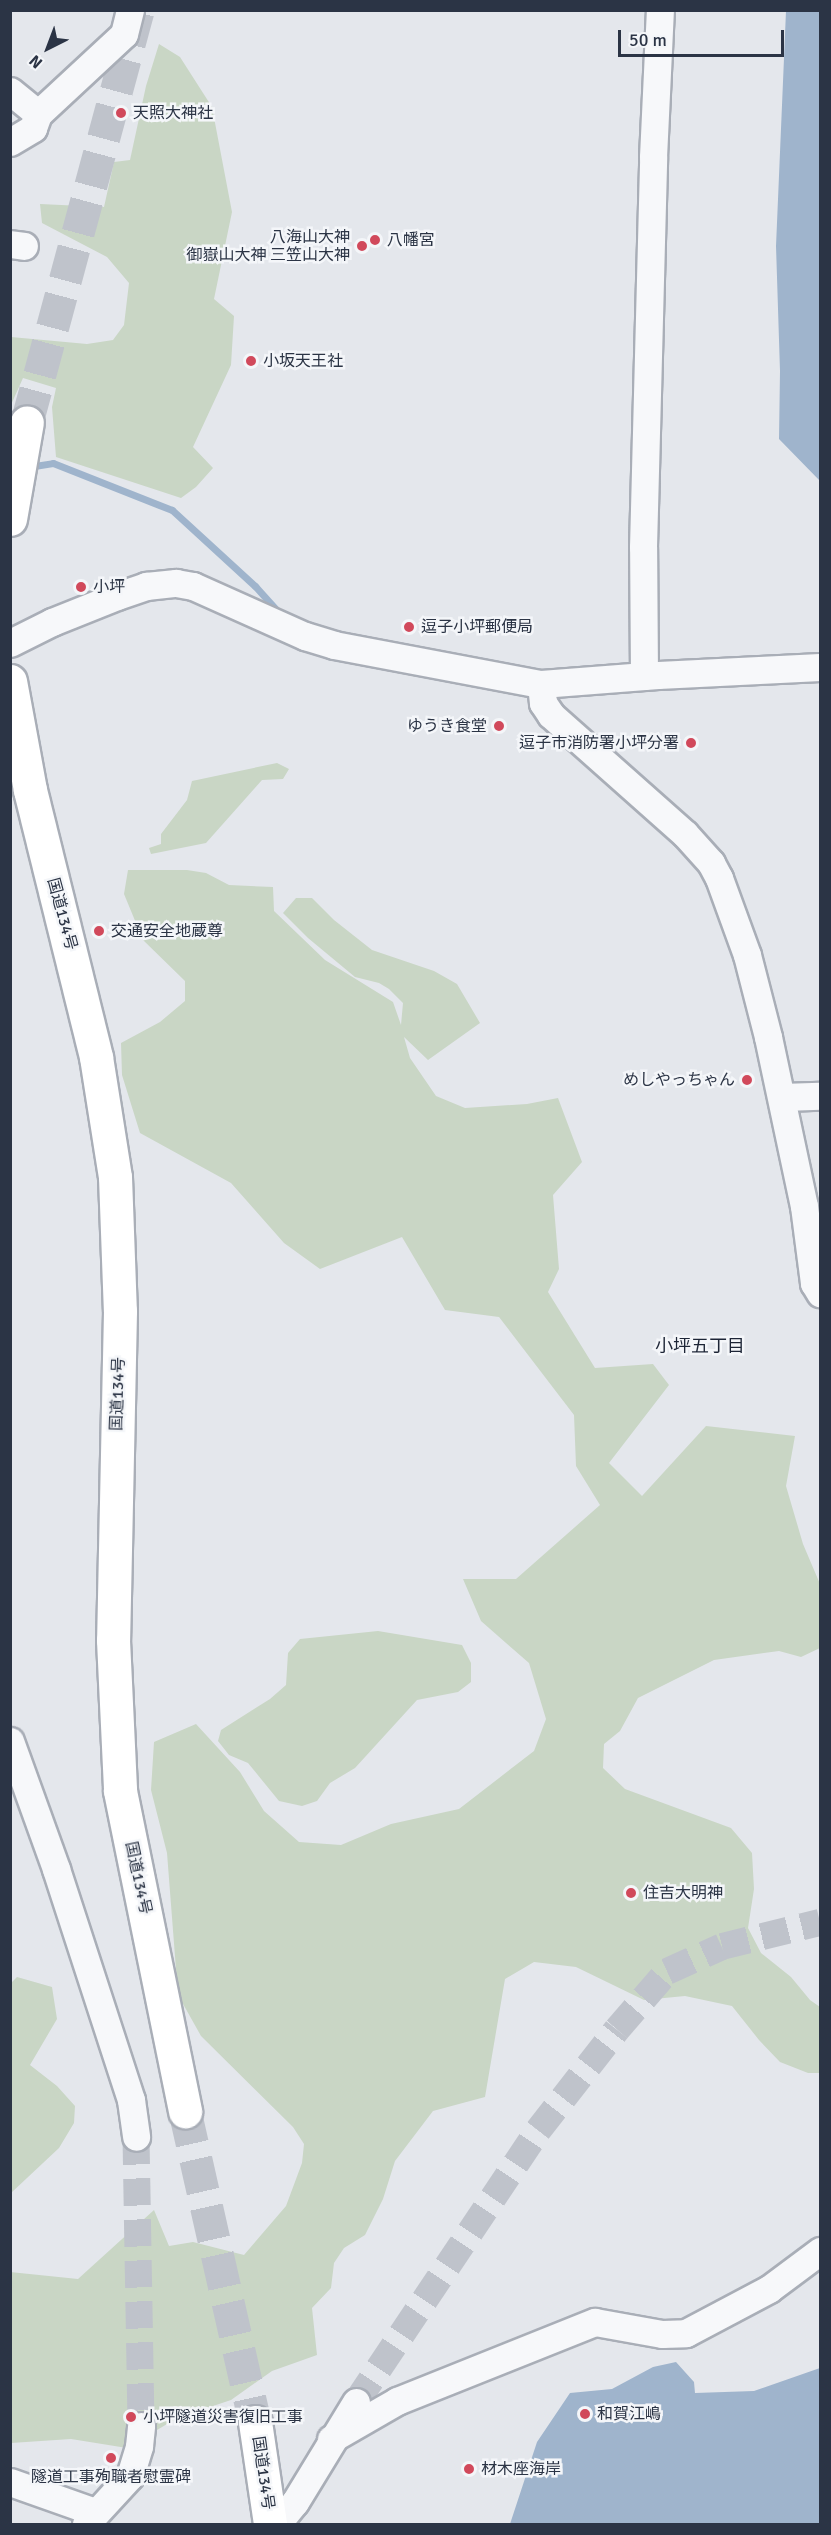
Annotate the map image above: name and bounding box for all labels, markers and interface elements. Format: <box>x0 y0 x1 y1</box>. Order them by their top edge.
north arrow <box>18 18 78 78</box>
scale bar <box>621 18 788 56</box>
text: 50 m <box>629 29 667 51</box>
text: N <box>25 50 47 73</box>
place label: 天照大神社 <box>133 103 213 123</box>
marker: 天照大神社 <box>114 106 128 120</box>
place label: 八海山大神 御嶽山大神 三笠山大神 <box>186 227 350 265</box>
place label: 八幡宮 <box>387 230 435 250</box>
marker: 八幡宮 <box>368 233 382 247</box>
marker: 八海山大神 御嶽山大神 三笠山大神 <box>355 239 369 253</box>
place label: 小坂天王社 <box>263 351 343 371</box>
marker: 小坂天王社 <box>244 354 258 368</box>
place label: 小坪 <box>93 577 125 597</box>
marker: 小坪 <box>74 580 88 594</box>
place label: 逗子小坪郵便局 <box>421 617 533 637</box>
marker: 逗子小坪郵便局 <box>402 620 416 634</box>
place label: ゆうき食堂 <box>407 716 487 736</box>
marker: ゆうき食堂 <box>492 719 506 733</box>
place label: 逗子市消防署小坪分署 <box>519 733 679 753</box>
marker: 逗子市消防署小坪分署 <box>684 736 698 750</box>
street label: 国道134号 <box>43 876 81 952</box>
place label: 交通安全地蔵尊 <box>111 921 223 941</box>
marker: 交通安全地蔵尊 <box>92 924 106 938</box>
place label: めしやっちゃん <box>623 1070 735 1090</box>
marker: めしやっちゃん <box>740 1073 754 1087</box>
district label: 小坪五丁目 <box>655 1335 745 1357</box>
street label: 国道134号 <box>107 1357 129 1431</box>
street label: 国道134号 <box>121 1840 155 1916</box>
place label: 住吉大明神 <box>643 1883 723 1903</box>
marker: 住吉大明神 <box>624 1886 638 1900</box>
place label: 和賀江嶋 <box>597 2404 661 2424</box>
place label: 小坪隧道災害復旧工事 <box>143 2407 303 2427</box>
marker: 和賀江嶋 <box>578 2407 592 2421</box>
marker: 小坪隧道災害復旧工事 <box>124 2410 138 2424</box>
street label: 国道134号 <box>248 2435 278 2511</box>
marker: 隧道工事殉職者慰霊碑 <box>104 2451 118 2465</box>
place label: 材木座海岸 <box>481 2459 561 2479</box>
marker: 材木座海岸 <box>462 2462 476 2476</box>
place label: 隧道工事殉職者慰霊碑 <box>31 2467 191 2487</box>

